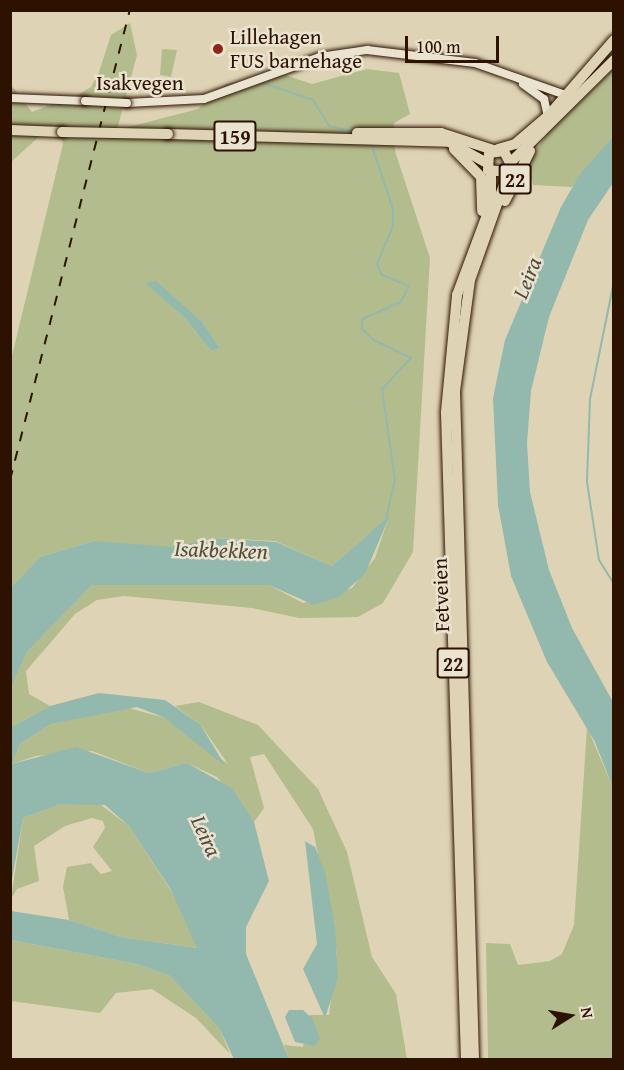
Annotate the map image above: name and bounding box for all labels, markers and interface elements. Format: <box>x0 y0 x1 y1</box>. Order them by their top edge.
place label: Lillehagen FUS barnehage <box>230 24 362 74</box>
scale bar <box>408 24 502 62</box>
text: 100 m <box>416 33 461 60</box>
marker: Lillehagen FUS barnehage <box>211 42 225 56</box>
street label: Isakvegen <box>96 70 184 96</box>
road number: 159 <box>212 119 258 153</box>
road number: 22 <box>498 162 532 196</box>
water label: Leira <box>507 253 547 303</box>
water label: Isakbekken <box>174 535 268 565</box>
street label: Fetveien <box>427 558 455 632</box>
road number: 22 <box>436 646 470 680</box>
water label: Leira <box>185 811 227 861</box>
north arrow <box>540 986 600 1046</box>
text: N <box>575 1005 600 1020</box>

